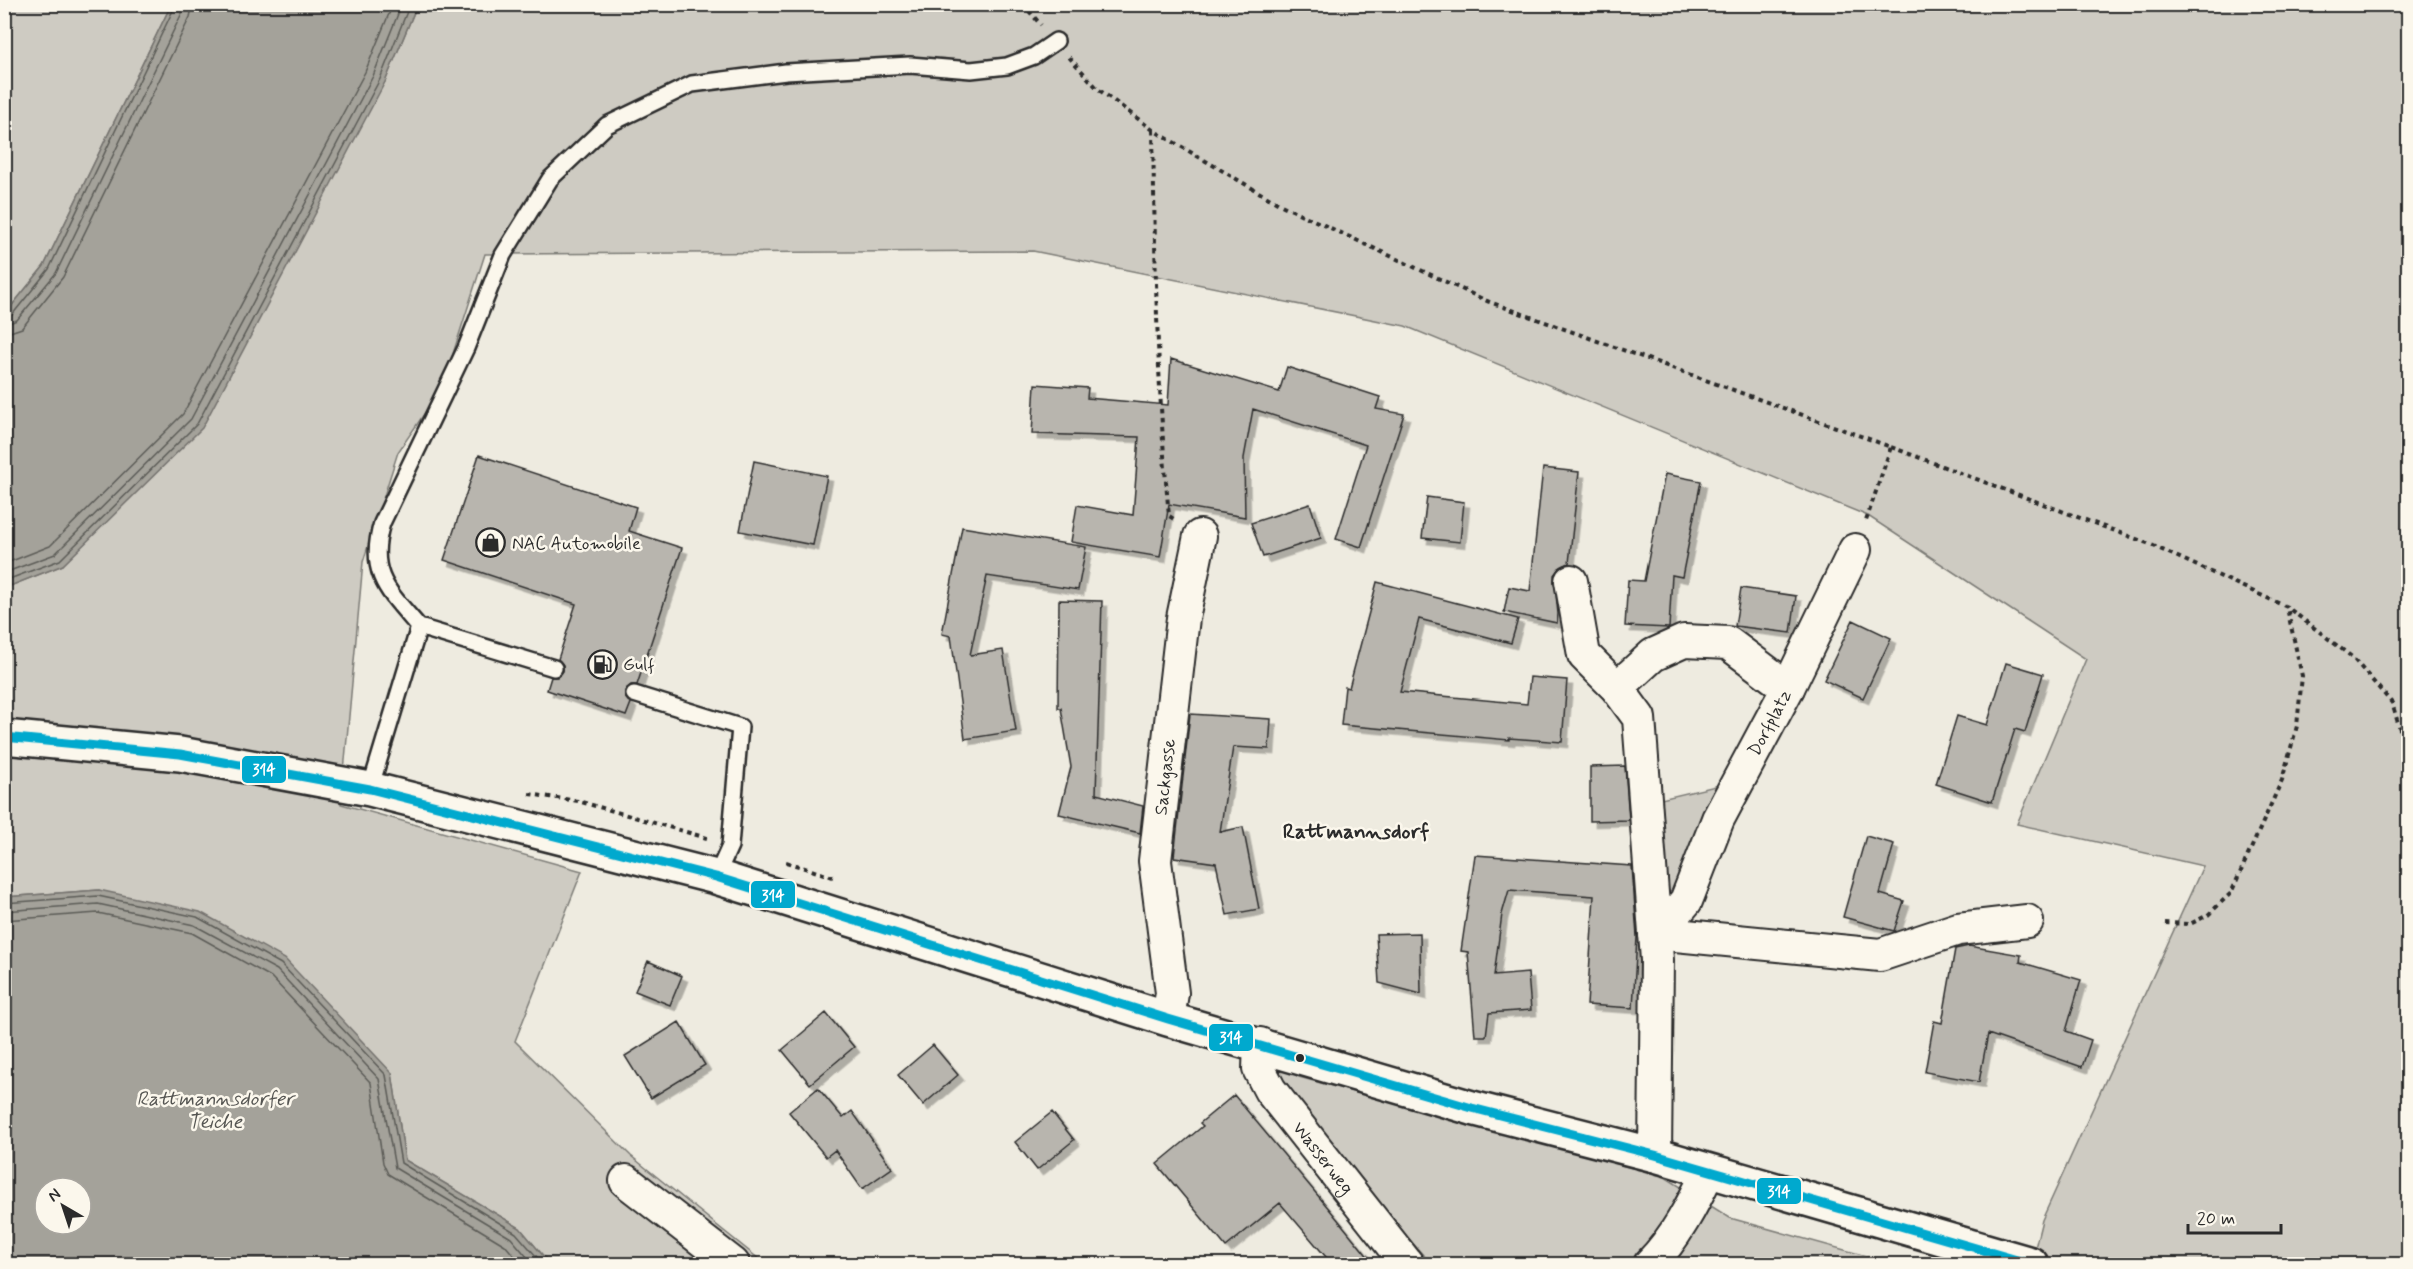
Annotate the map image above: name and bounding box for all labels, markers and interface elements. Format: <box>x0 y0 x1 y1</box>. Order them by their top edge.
shop icon: NAC Automobile <box>475 527 507 559</box>
place label: NAC Automobile <box>512 532 641 556</box>
fuel station icon: Gulf <box>586 648 618 680</box>
place label: Gulf <box>623 653 654 677</box>
street label: Dorfplatz <box>1743 686 1798 761</box>
street label: Sackgasse <box>1149 738 1182 817</box>
line badge: 314 <box>241 755 287 784</box>
text: 314 <box>252 760 276 781</box>
district label: Rattmannsdorf <box>1283 818 1429 846</box>
line badge: 314 <box>750 880 796 909</box>
text: 314 <box>761 886 785 907</box>
line badge: 314 <box>1208 1023 1254 1052</box>
text: 314 <box>1219 1028 1243 1049</box>
unlabelled marker <box>1294 1052 1306 1064</box>
water label: Rattmannsdorfer Teiche <box>137 1086 296 1136</box>
street label: Wasserweg <box>1287 1117 1359 1200</box>
north arrow <box>33 1176 93 1236</box>
line badge: 314 <box>1756 1177 1802 1205</box>
text: 314 <box>1767 1182 1791 1203</box>
text: N <box>44 1184 65 1207</box>
scale bar <box>2188 1197 2281 1235</box>
text: 20 m <box>2197 1207 2235 1231</box>

